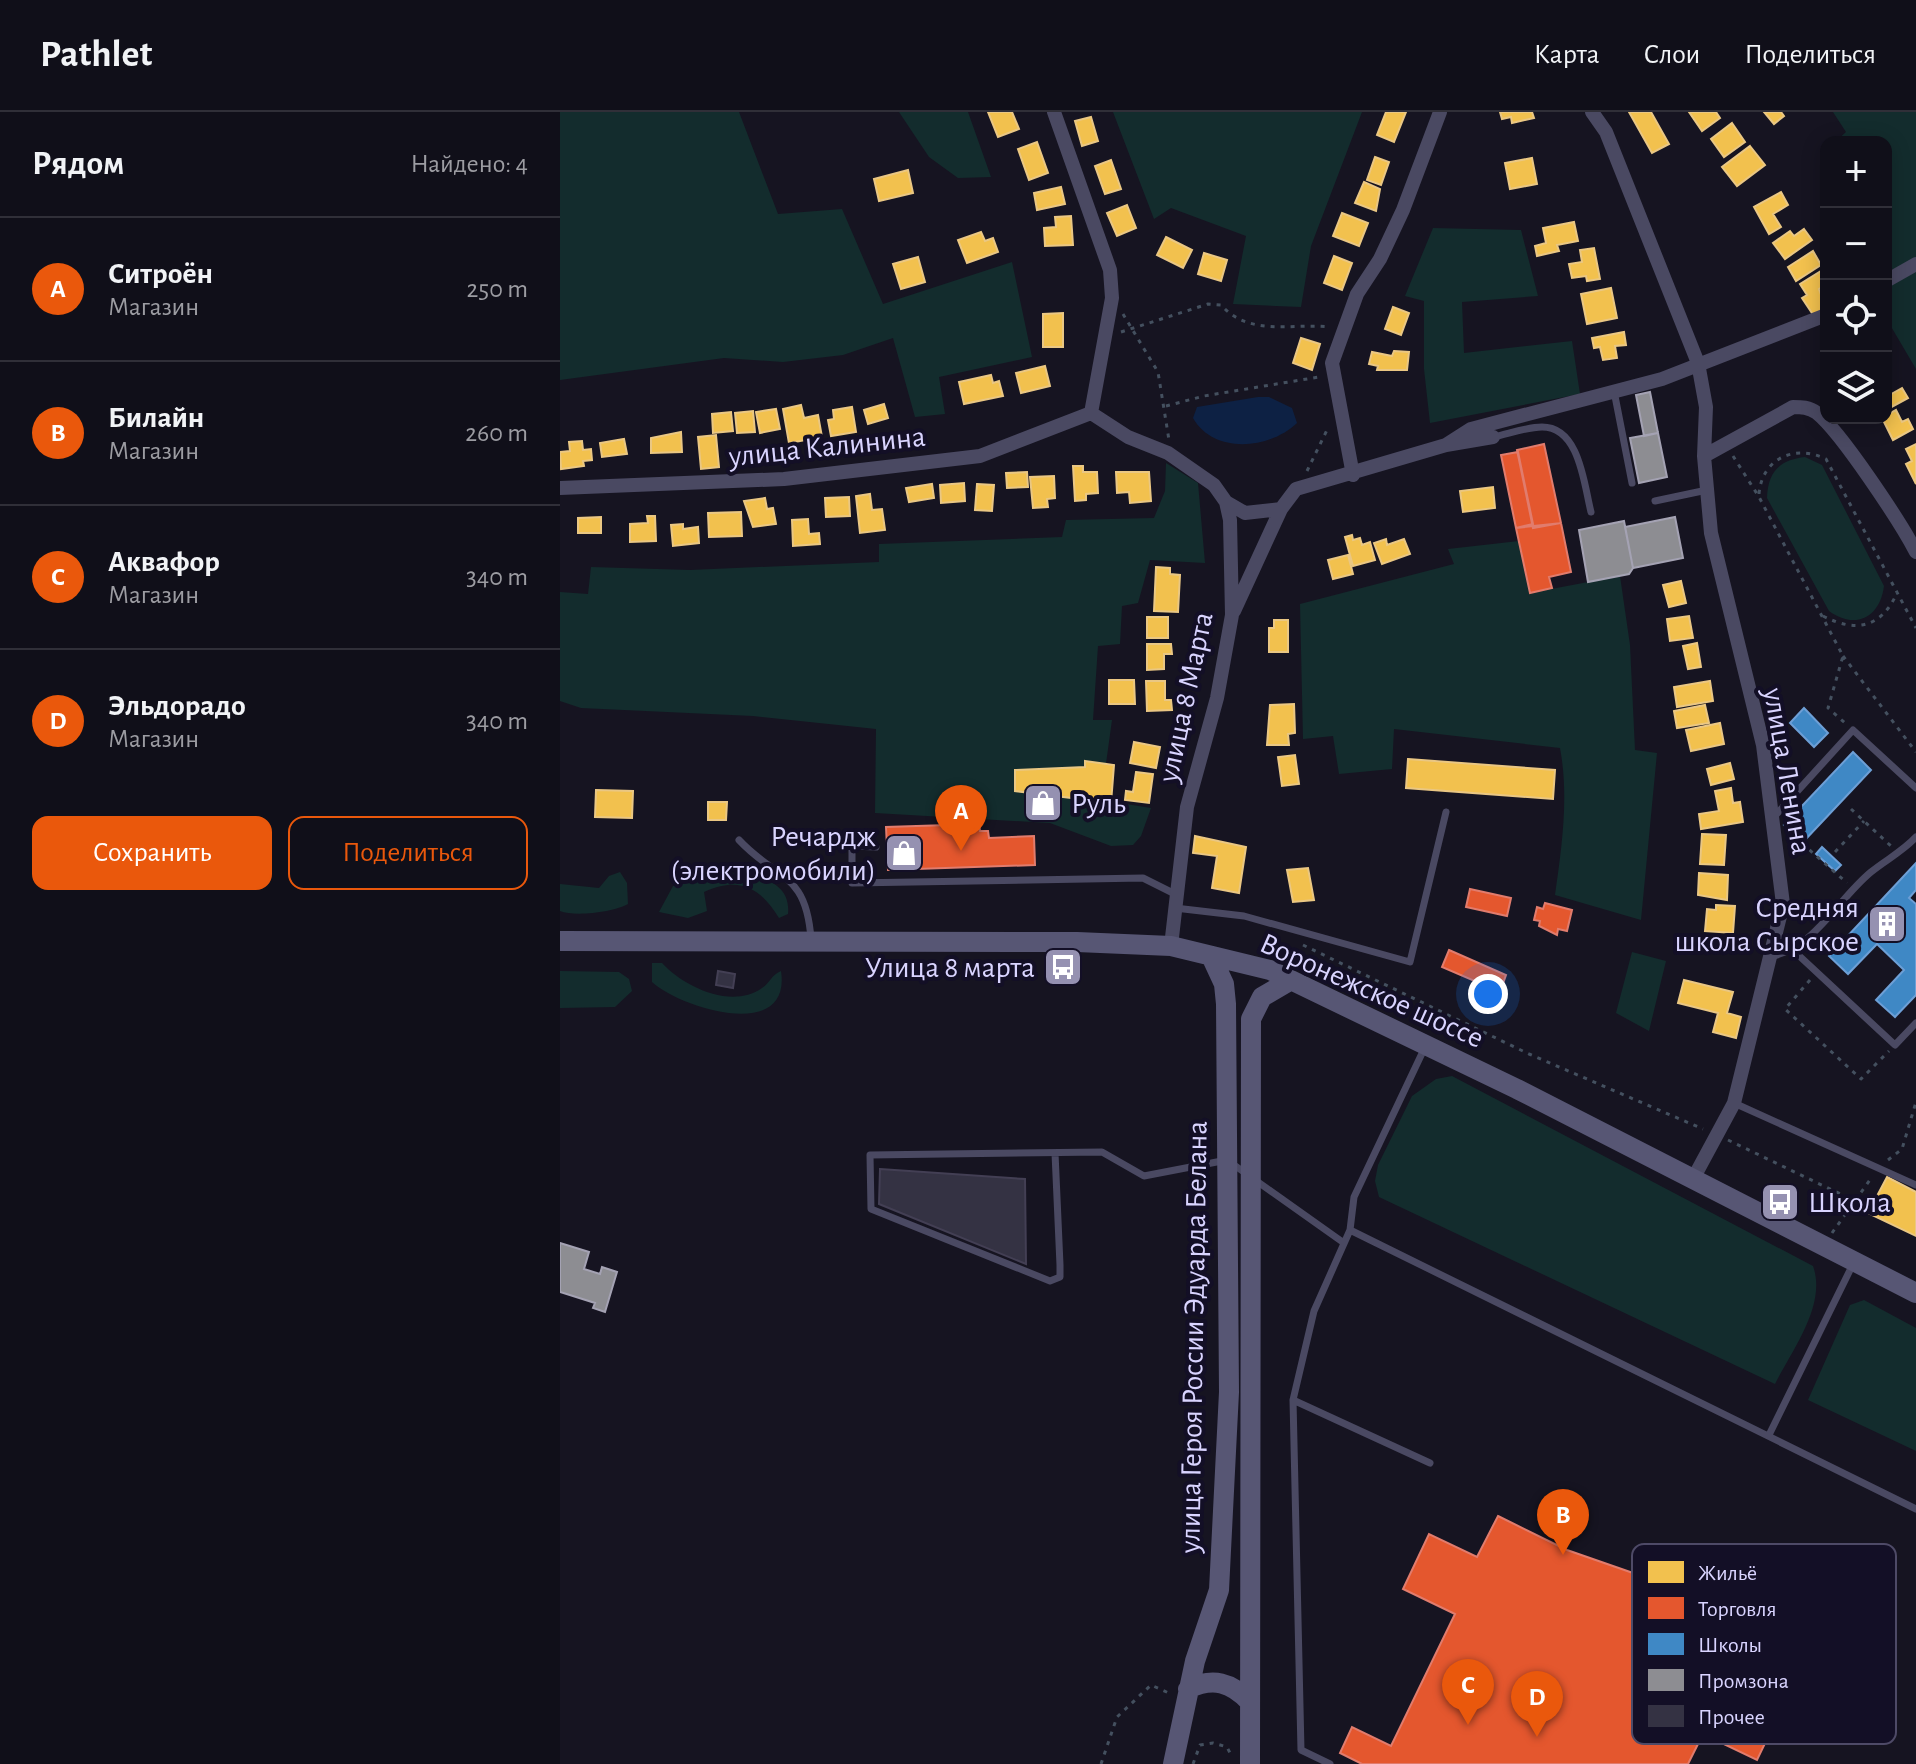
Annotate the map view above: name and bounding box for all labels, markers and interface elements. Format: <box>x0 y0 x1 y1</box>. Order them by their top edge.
text: Pathlet <box>40 36 152 74</box>
text: Карта <box>1534 41 1600 69</box>
text: Слои <box>1644 41 1700 69</box>
text: Поделиться <box>1744 41 1876 69</box>
map controls <box>1820 136 1892 424</box>
button: + <box>1820 136 1892 208</box>
text: Рядом <box>32 147 124 181</box>
text: Найдено: 4 <box>410 151 528 177</box>
button: − <box>1820 208 1892 280</box>
text: Ситроён <box>108 259 213 289</box>
text: A <box>50 276 66 302</box>
text: 250 m <box>466 276 528 302</box>
button: locate <box>1820 280 1892 352</box>
text: Магазин <box>108 294 199 320</box>
button: layers <box>1820 352 1892 424</box>
text: Билайн <box>108 403 204 433</box>
text: B <box>50 420 66 446</box>
text: 260 m <box>465 420 528 446</box>
street label: улица Калинина <box>726 422 927 472</box>
text: Магазин <box>108 438 199 464</box>
text: Аквафор <box>108 547 220 577</box>
text: C <box>51 564 65 590</box>
text: 340 m <box>466 564 528 590</box>
text: Магазин <box>108 582 199 608</box>
street label: улица 8 Марта <box>1153 609 1219 786</box>
street label: улица Ленина <box>1757 685 1816 857</box>
text: Эльдорадо <box>108 691 246 721</box>
text: D <box>49 708 67 734</box>
text: 340 m <box>466 708 528 734</box>
text: Магазин <box>108 726 199 752</box>
shop icon: Руль <box>1022 782 1064 824</box>
pin: A <box>935 785 987 851</box>
place label: Руль <box>1071 789 1126 819</box>
button: Сохранить <box>32 816 272 890</box>
button: Поделиться <box>288 816 528 890</box>
place label: Речардж (электромобили) <box>671 822 876 886</box>
shop icon: Речардж (электромобили) <box>883 832 925 874</box>
place label: Средняя школа Сырское <box>1674 893 1859 957</box>
building icon: Средняя школа Сырское <box>1866 903 1908 945</box>
street label: Воронежское шоссе <box>1255 928 1488 1054</box>
bus stop icon: Улица 8 марта <box>1042 946 1084 988</box>
place label: Улица 8 марта <box>865 953 1035 983</box>
your location <box>1468 974 1508 1014</box>
street label: улица Героя России Эдуарда Белана <box>1175 1121 1213 1554</box>
bus stop icon: Школа <box>1759 1181 1801 1223</box>
place label: Школа <box>1808 1188 1891 1218</box>
pin: B <box>1537 1489 1589 1555</box>
legend <box>1632 1544 1896 1744</box>
text: Жильё <box>1698 1562 1757 1584</box>
text: Торговля <box>1698 1598 1777 1620</box>
text: Школы <box>1698 1634 1762 1656</box>
pin: C <box>1442 1659 1494 1725</box>
text: Промзона <box>1698 1670 1789 1692</box>
pin: D <box>1511 1671 1563 1737</box>
text: Прочее <box>1698 1706 1765 1728</box>

